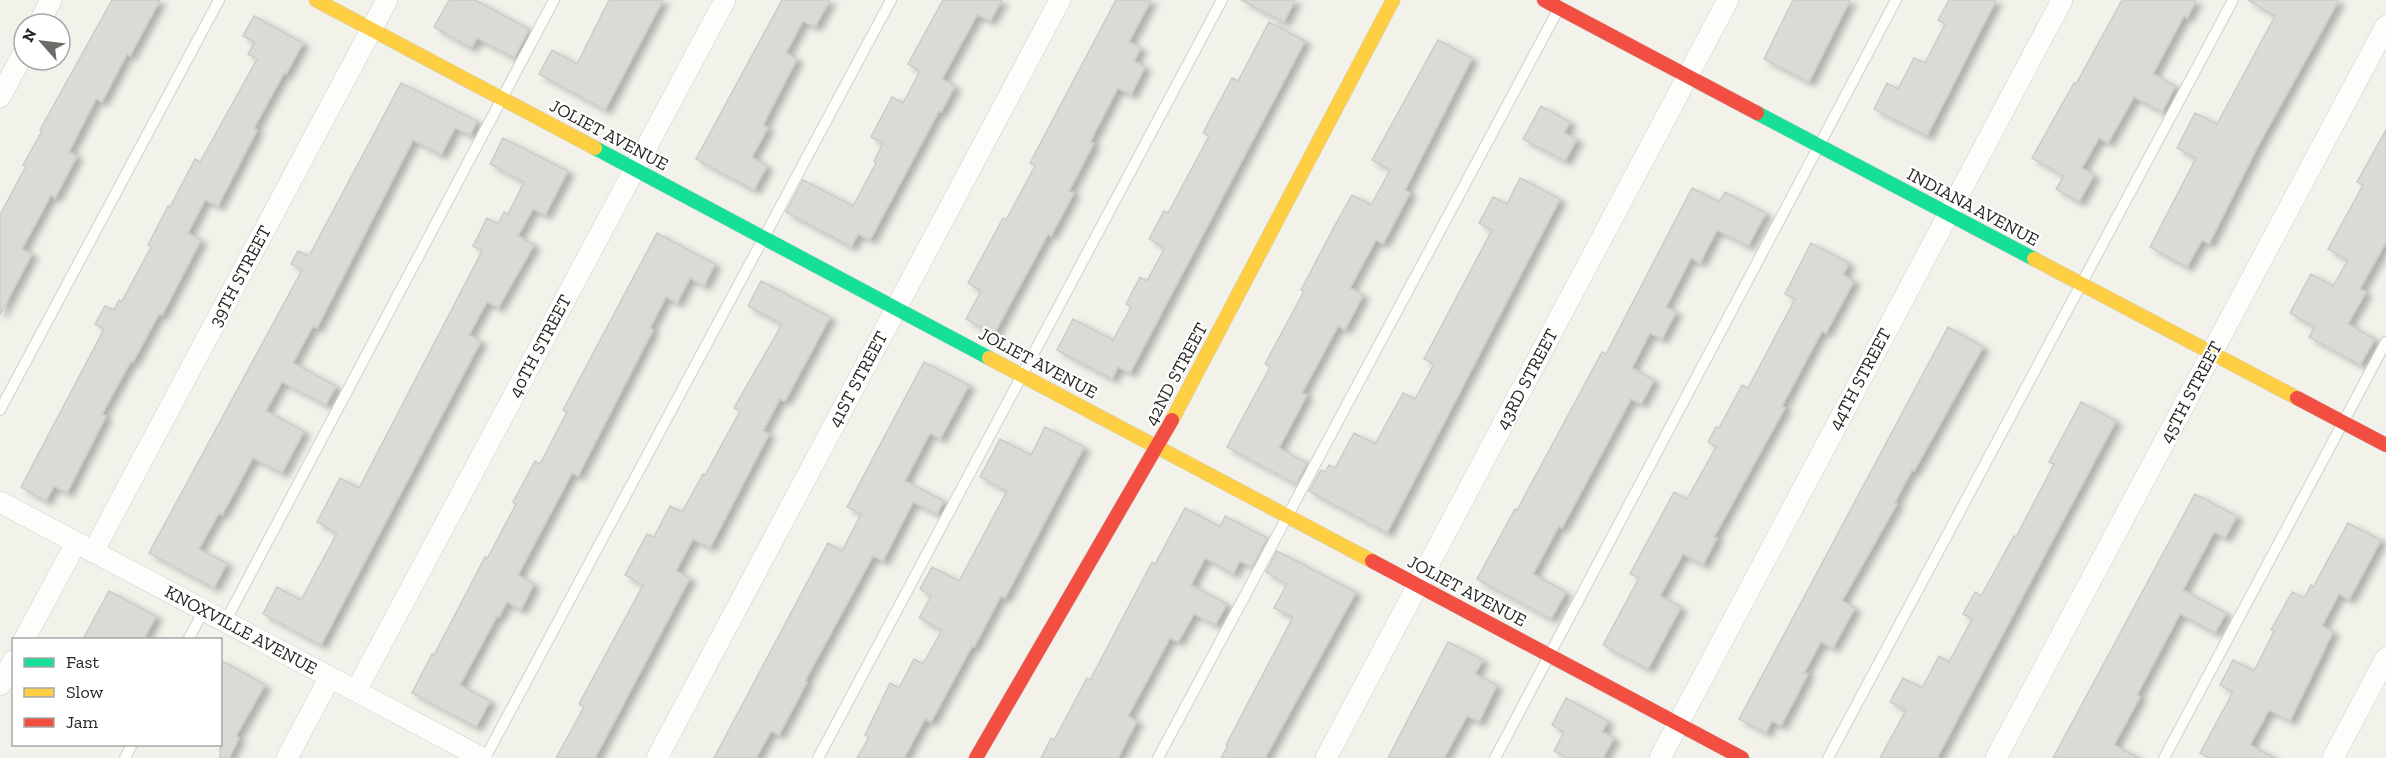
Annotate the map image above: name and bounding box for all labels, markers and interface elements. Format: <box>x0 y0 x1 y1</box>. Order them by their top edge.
north arrow <box>12 12 72 72</box>
text: N <box>18 25 40 45</box>
street label: JOLIET AVENUE <box>546 95 672 175</box>
street label: INDIANA AVENUE <box>1903 163 2043 251</box>
street label: 39TH STREET <box>204 222 276 330</box>
street label: 40TH STREET <box>504 291 576 401</box>
street label: 42ND STREET <box>1140 319 1212 429</box>
street label: JOLIET AVENUE <box>975 323 1101 403</box>
street label: 44TH STREET <box>1824 324 1896 434</box>
street label: 43RD STREET <box>1491 325 1563 433</box>
street label: 41ST STREET <box>824 327 892 431</box>
street label: 45TH STREET <box>2155 337 2227 447</box>
street label: JOLIET AVENUE <box>1404 551 1530 631</box>
street label: KNOXVILLE AVENUE <box>161 581 321 679</box>
legend <box>12 638 222 746</box>
text: Fast <box>66 651 99 673</box>
text: Slow <box>66 681 103 703</box>
text: Jam <box>66 711 98 733</box>

